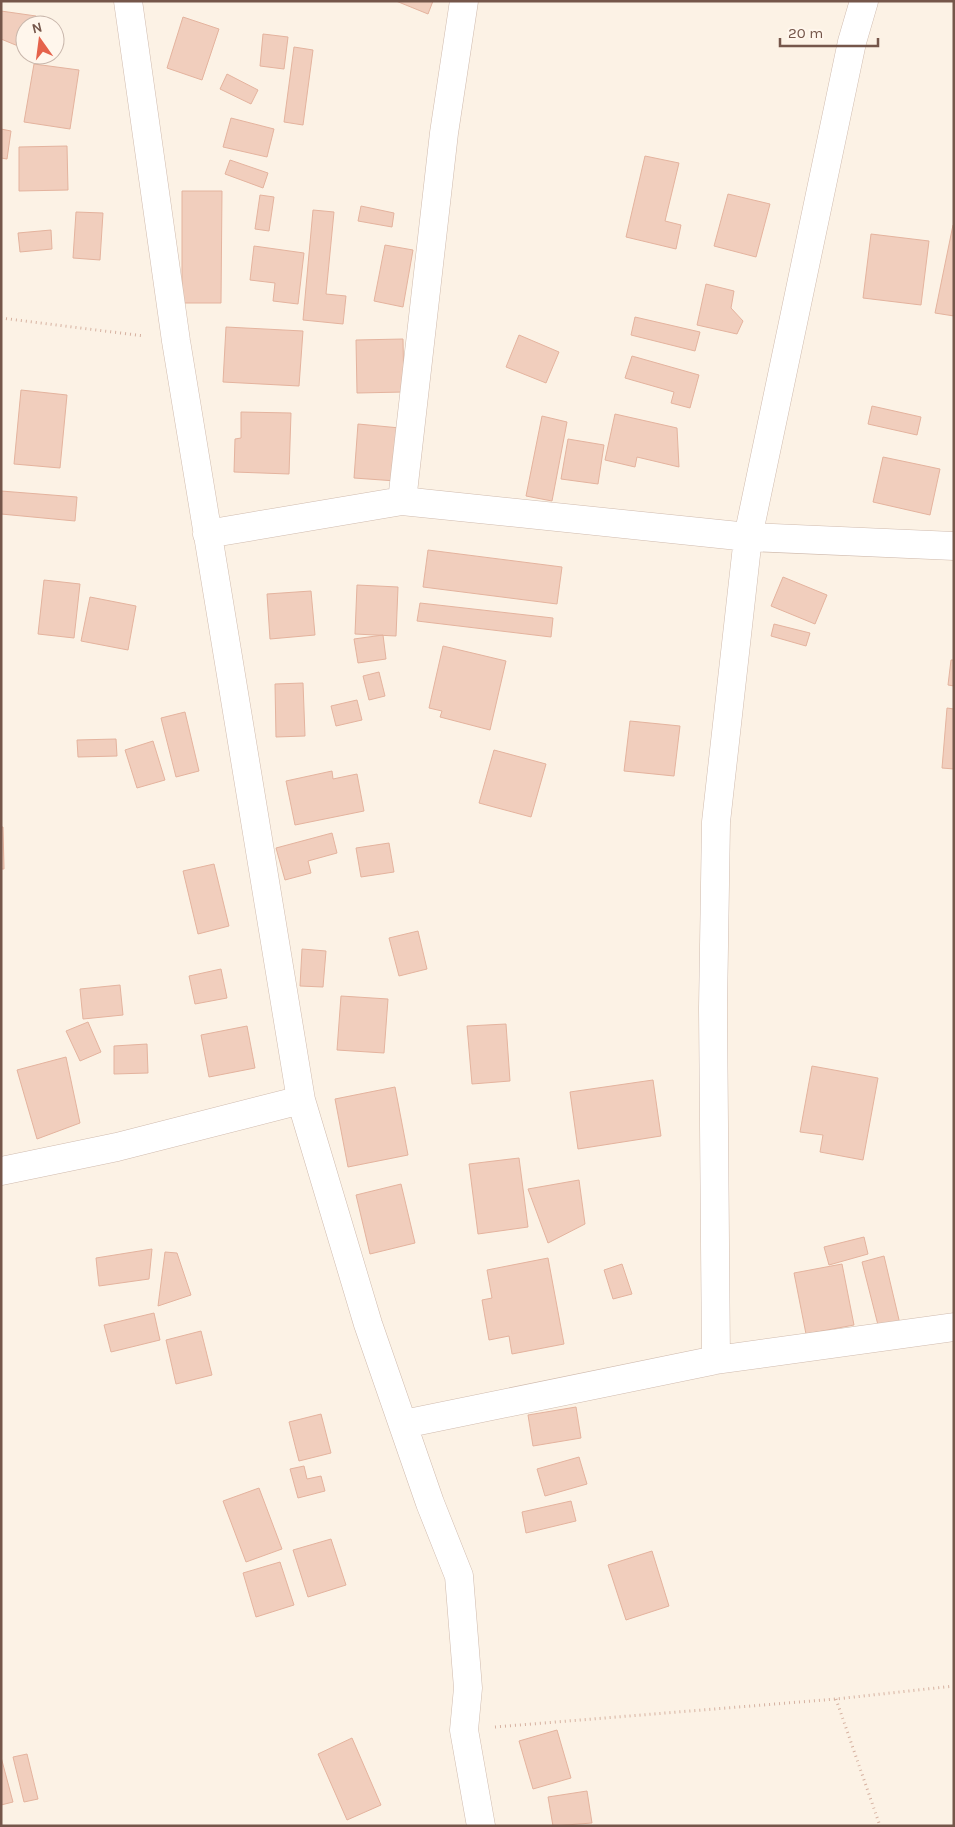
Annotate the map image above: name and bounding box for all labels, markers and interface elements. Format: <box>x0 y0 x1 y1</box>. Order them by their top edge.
north arrow <box>15 15 65 65</box>
scale bar <box>780 15 878 47</box>
text: N <box>30 18 44 37</box>
text: 20 m <box>788 24 823 42</box>

